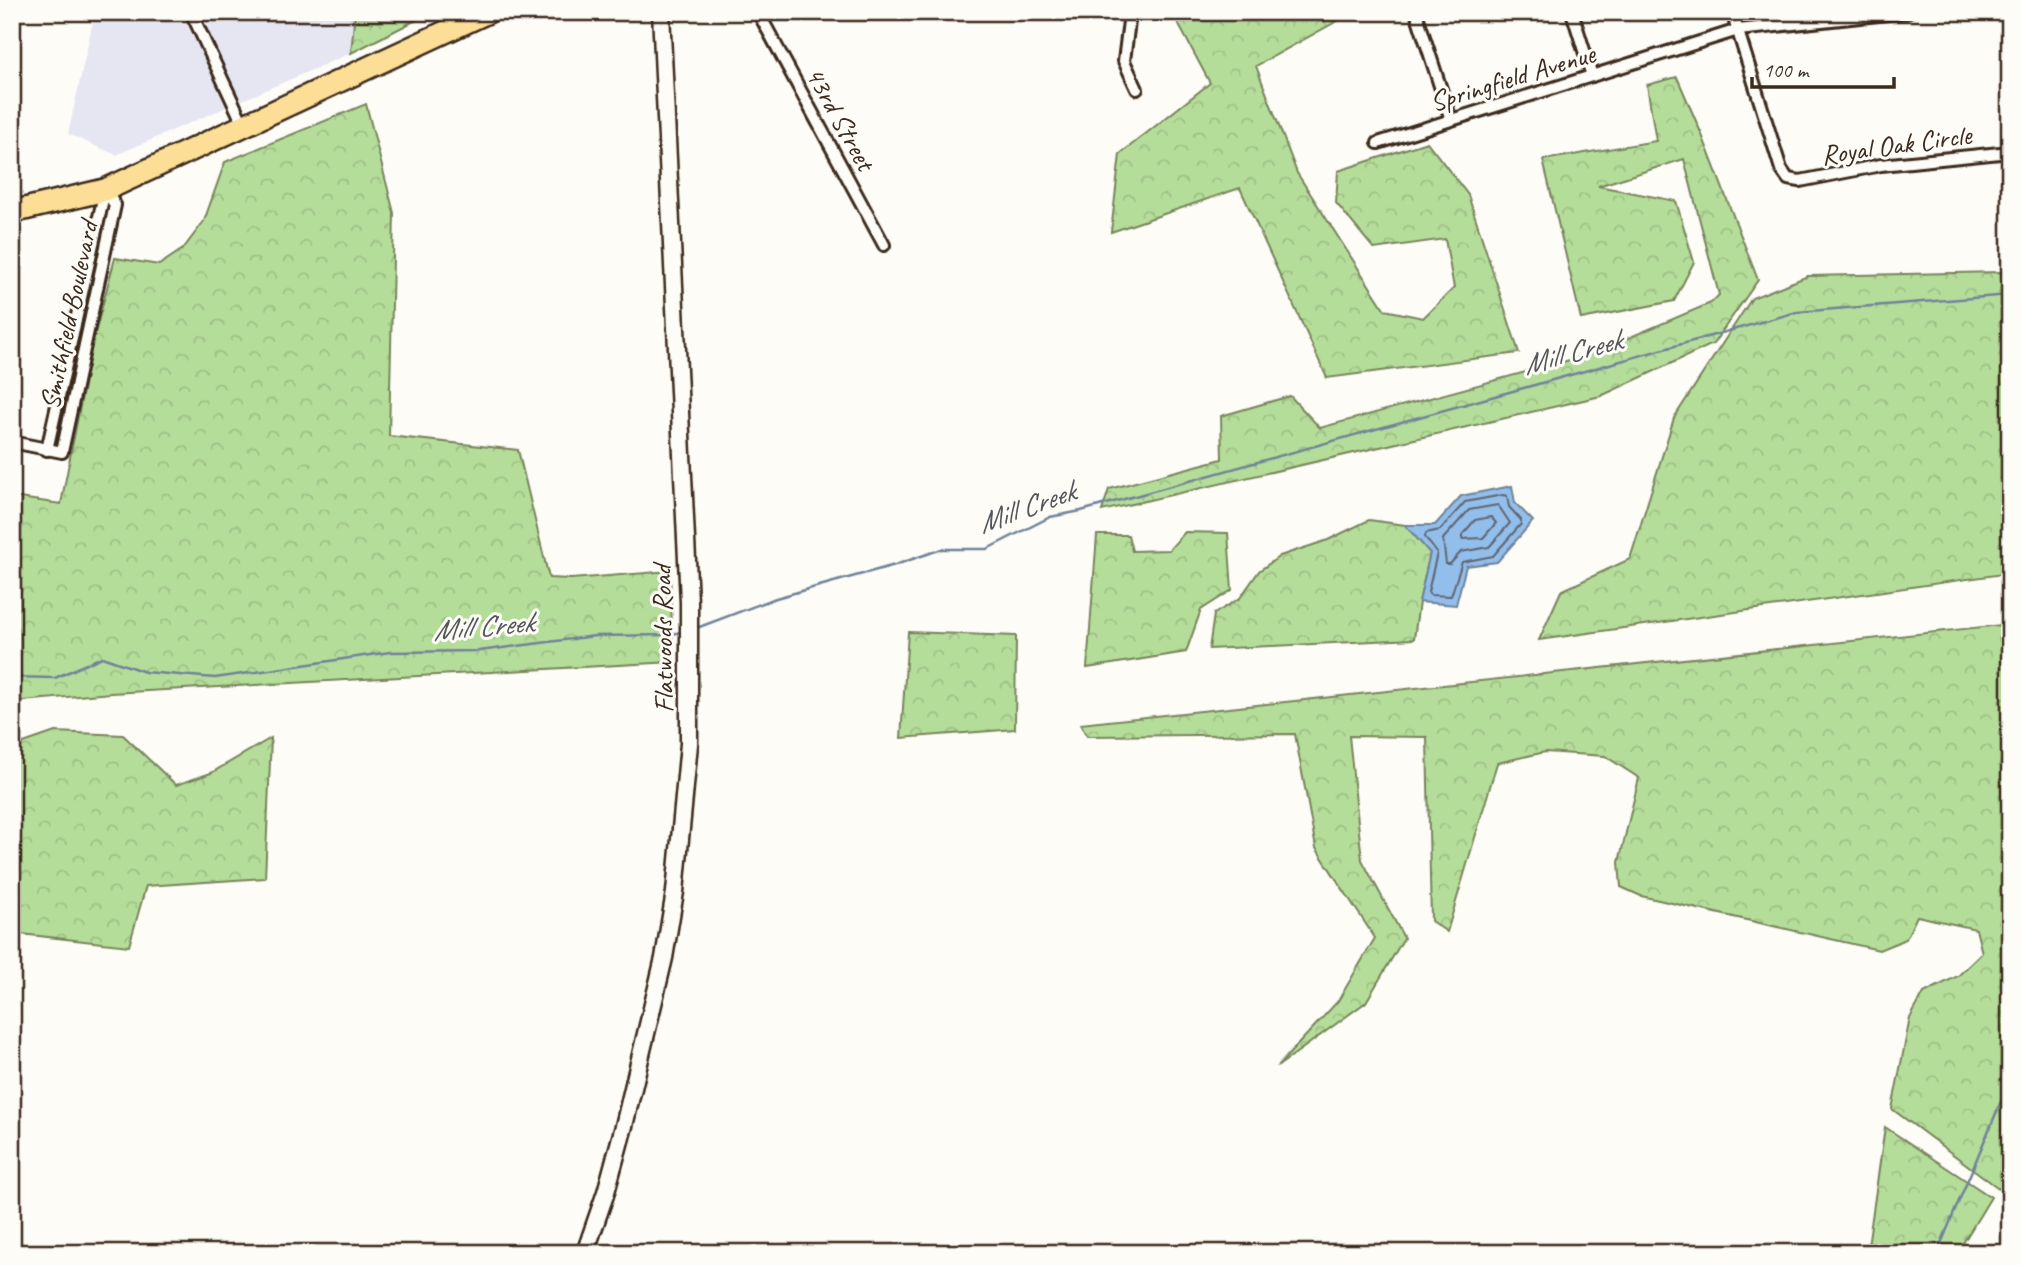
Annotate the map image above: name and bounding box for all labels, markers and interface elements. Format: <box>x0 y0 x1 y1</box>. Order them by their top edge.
street label: Springfield Avenue <box>1425 35 1601 119</box>
scale bar <box>1752 46 1894 90</box>
text: 100 m <box>1763 57 1810 83</box>
street label: 43rd Street <box>798 60 885 179</box>
street label: Royal Oak Circle <box>1819 116 1975 172</box>
street label: Smithfield Boulevard <box>31 214 106 412</box>
water label: Mill Creek <box>1518 319 1630 383</box>
water label: Mill Creek <box>972 470 1085 542</box>
street label: Flatwoods Road <box>644 561 681 713</box>
water label: Mill Creek <box>431 602 540 649</box>

